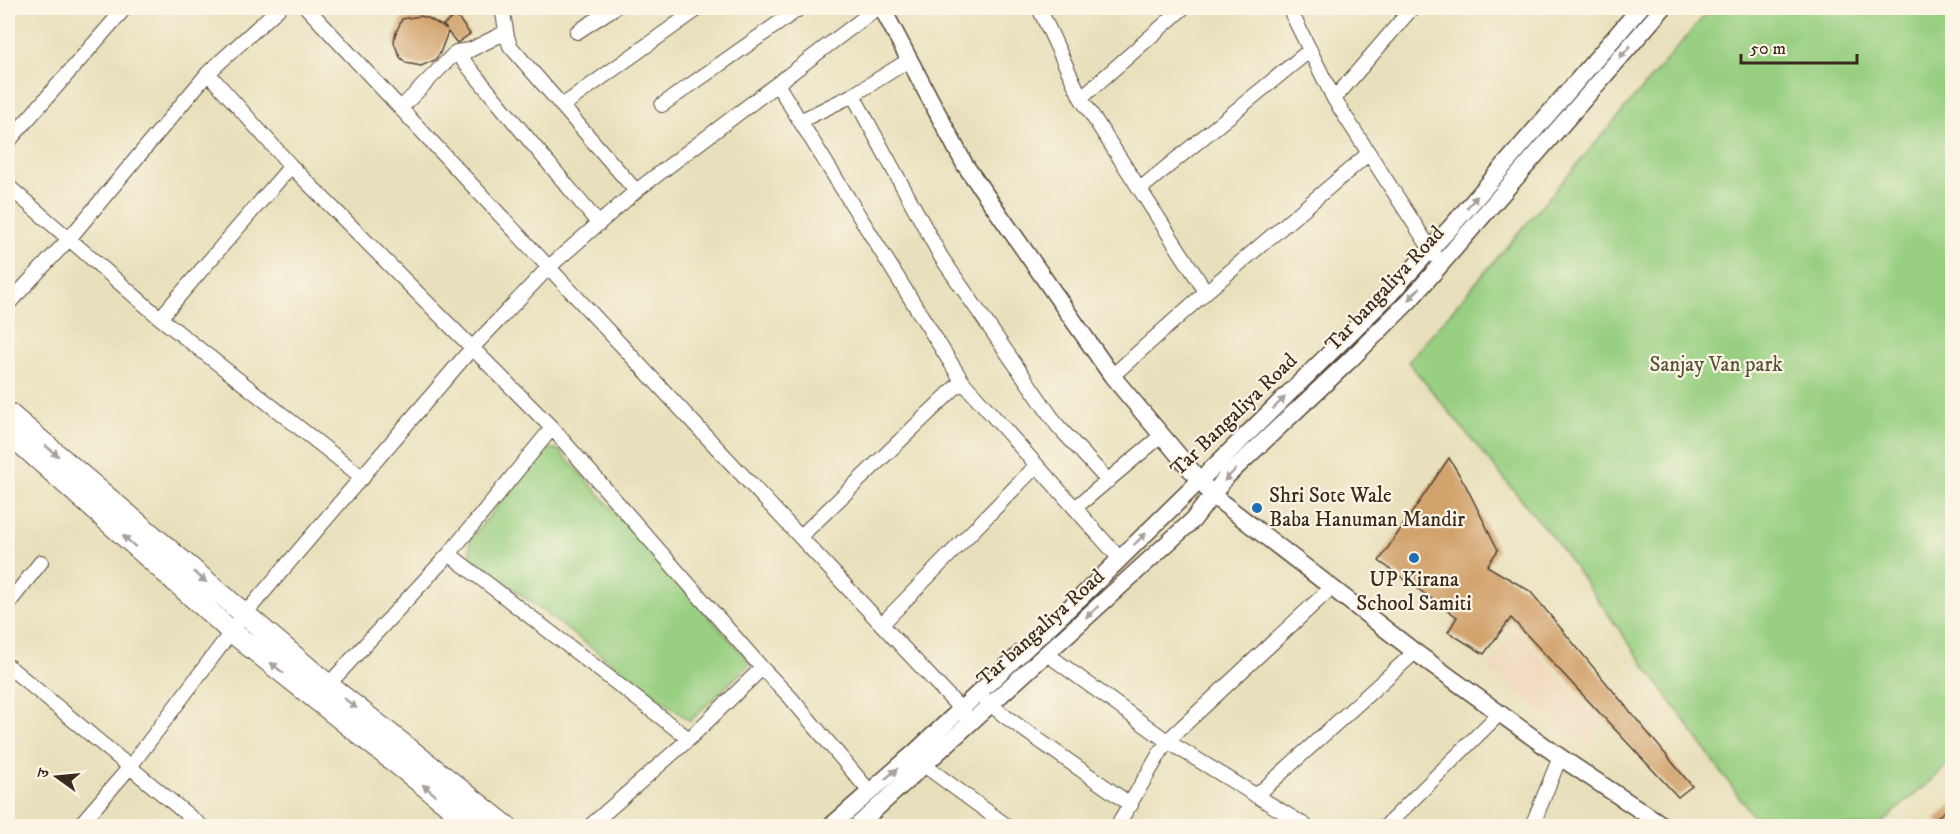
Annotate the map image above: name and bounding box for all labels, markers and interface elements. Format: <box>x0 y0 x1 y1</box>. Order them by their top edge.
scale bar <box>1741 27 1856 65</box>
text: 50 m <box>1750 38 1786 60</box>
one-way arrow <box>1618 44 1631 60</box>
one-way arrow <box>1466 194 1479 210</box>
street label: Tar bangaliya Road <box>1320 220 1450 357</box>
one-way arrow <box>1407 287 1421 302</box>
street label: Tar Bangaliya Road <box>1165 348 1303 482</box>
park label: Sanjay Van park <box>1649 352 1783 378</box>
one-way arrow <box>1272 396 1287 410</box>
one-way arrow <box>44 444 59 457</box>
one-way arrow <box>1223 467 1237 482</box>
place label: Shri Sote Wale Baba Hanuman Mandir <box>1269 483 1465 533</box>
marker: Shri Sote Wale Baba Hanuman Mandir <box>1250 501 1264 515</box>
one-way arrow <box>1132 533 1146 547</box>
one-way arrow <box>122 535 137 548</box>
marker: UP Kirana School Samiti <box>1407 551 1421 565</box>
street label: Tar bangaliya Road <box>972 564 1111 692</box>
place label: UP Kirana School Samiti <box>1356 567 1472 617</box>
one-way arrow <box>192 571 208 584</box>
one-way arrow <box>1085 605 1100 618</box>
one-way arrow <box>270 662 285 675</box>
one-way arrow <box>342 696 357 708</box>
north arrow <box>27 747 87 807</box>
text: उ <box>33 765 55 781</box>
one-way arrow <box>883 768 898 781</box>
one-way arrow <box>422 784 437 797</box>

